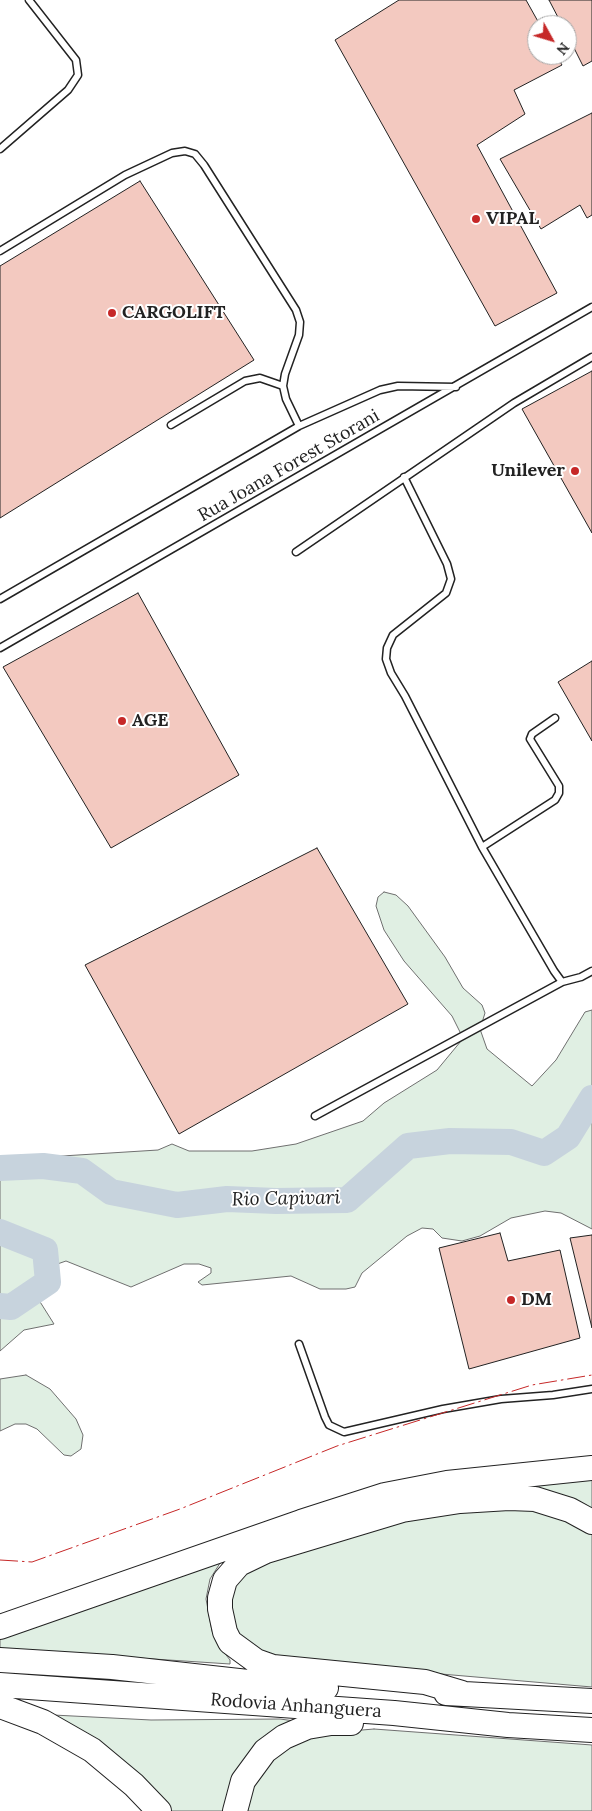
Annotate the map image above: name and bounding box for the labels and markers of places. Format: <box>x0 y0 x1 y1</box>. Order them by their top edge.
place label: VIPAL <box>486 208 539 230</box>
marker: VIPAL <box>470 213 482 225</box>
place label: CARGOLIFT <box>122 302 226 324</box>
marker: CARGOLIFT <box>106 307 118 319</box>
place label: Unilever <box>491 460 565 482</box>
marker: Unilever <box>569 465 581 477</box>
place label: AGE <box>132 710 168 732</box>
marker: AGE <box>116 715 128 727</box>
place label: DM <box>521 1289 552 1311</box>
marker: DM <box>505 1294 517 1306</box>

